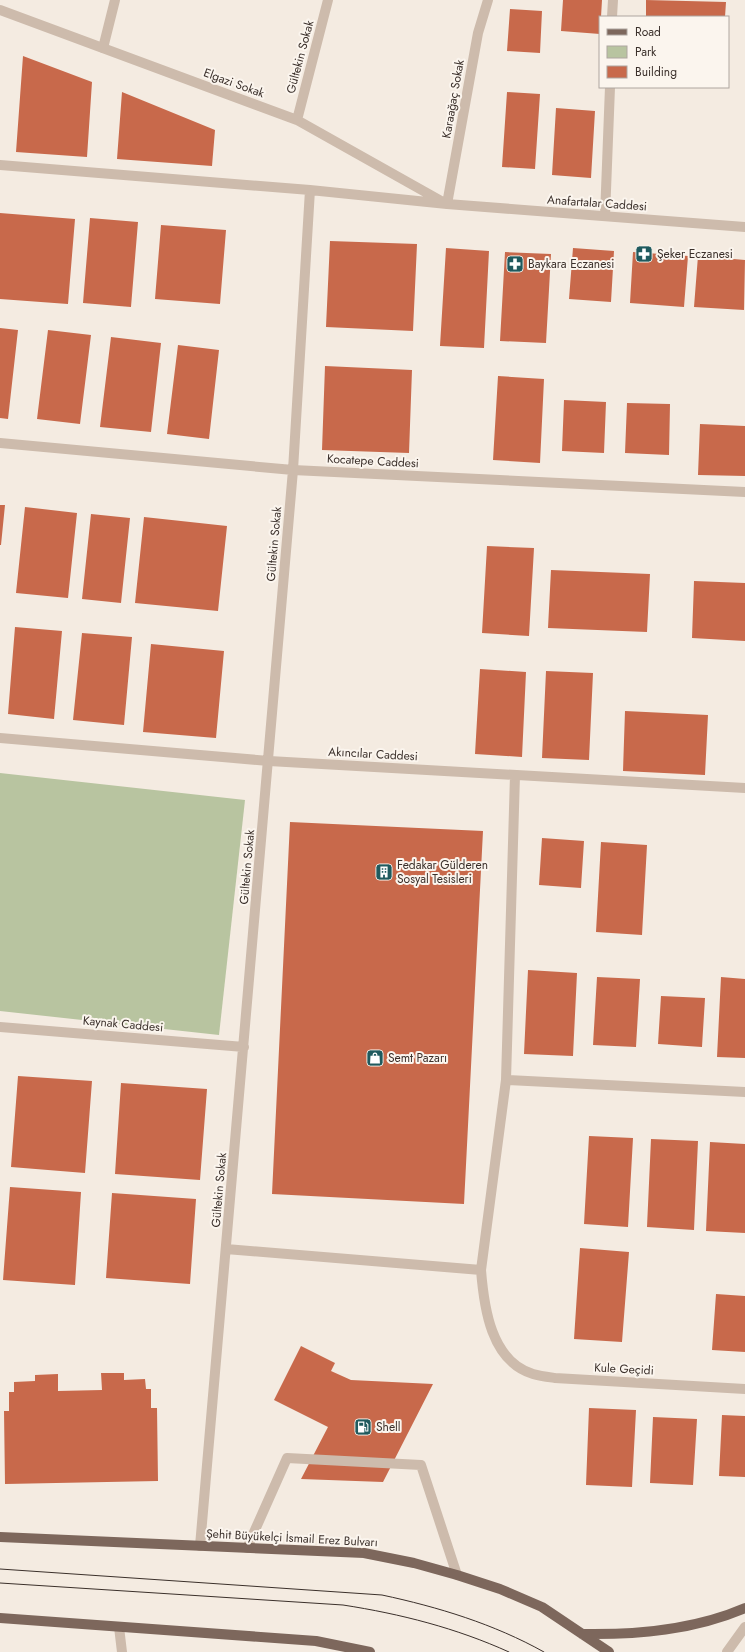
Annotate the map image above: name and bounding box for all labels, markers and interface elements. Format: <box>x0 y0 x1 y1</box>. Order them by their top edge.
legend <box>599 16 729 88</box>
street label: Gültekin Sokak <box>282 18 319 96</box>
text: Road <box>635 23 661 41</box>
text: Park <box>635 43 657 61</box>
street label: Karaağaç Sokak <box>437 58 469 140</box>
text: Building <box>635 63 677 81</box>
street label: Elgazi Sokak <box>201 64 268 103</box>
street label: Anafartalar Caddesi <box>546 191 648 215</box>
pharmacy icon: Şeker Eczanesi <box>634 244 654 264</box>
place label: Şeker Eczanesi <box>657 245 733 263</box>
pharmacy icon: Baykara Eczanesi <box>505 254 525 274</box>
place label: Baykara Eczanesi <box>528 255 614 273</box>
street label: Kocatepe Caddesi <box>327 450 419 472</box>
street label: Gültekin Sokak <box>262 505 286 582</box>
street label: Akıncılar Caddesi <box>328 743 418 765</box>
street label: Gültekin Sokak <box>235 828 259 905</box>
place label: Fedakar Gülderen Sosyal Tesisleri <box>397 856 488 888</box>
building icon: Fedakar Gülderen Sosyal Tesisleri <box>374 862 394 882</box>
street label: Kaynak Caddesi <box>82 1012 164 1036</box>
shop icon: Semt Pazarı <box>365 1048 385 1068</box>
place label: Semt Pazarı <box>388 1049 447 1067</box>
street label: Gültekin Sokak <box>207 1151 231 1228</box>
street label: Kule Geçidi <box>594 1358 654 1380</box>
fuel station icon: Shell <box>353 1417 373 1437</box>
place label: Shell <box>376 1418 401 1436</box>
street label: Şehit Büyükelçi İsmail Erez Bulvarı <box>206 1525 378 1551</box>

